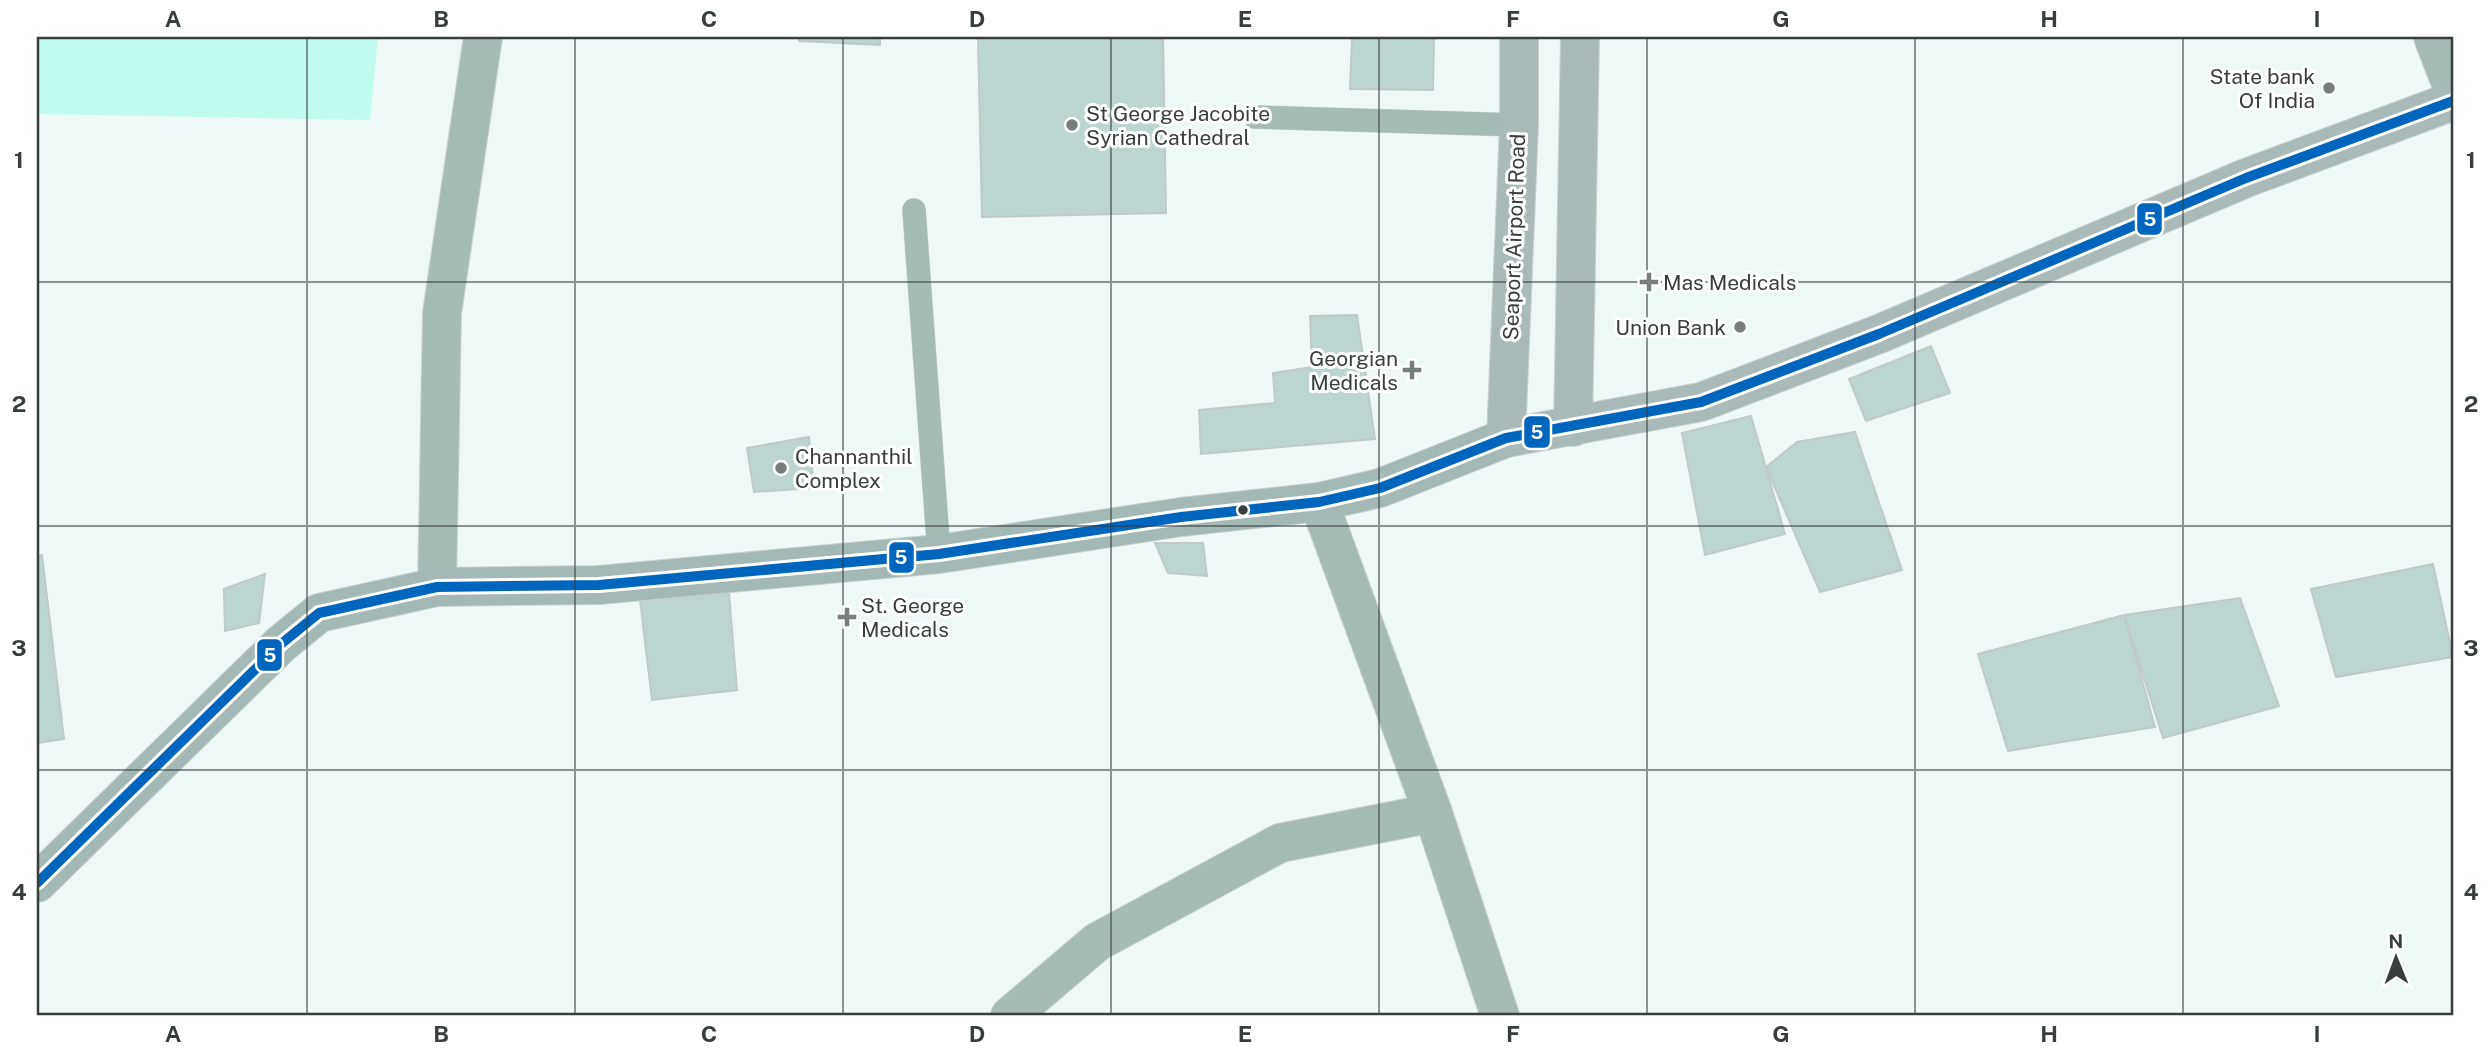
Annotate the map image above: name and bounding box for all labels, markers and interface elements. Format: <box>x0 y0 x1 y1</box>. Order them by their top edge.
text: A <box>165 5 182 32</box>
text: B <box>433 5 449 32</box>
text: C <box>701 5 717 32</box>
text: D <box>969 5 985 32</box>
text: E <box>1238 5 1252 32</box>
text: F <box>1506 5 1520 32</box>
text: G <box>1772 5 1790 32</box>
text: H <box>2040 5 2058 32</box>
text: I <box>2313 5 2321 32</box>
place label: State bank Of India <box>2209 64 2315 113</box>
marker: State bank Of India <box>2321 80 2337 96</box>
place label: St George Jacobite Syrian Cathedral <box>1086 101 1270 150</box>
marker: St George Jacobite Syrian Cathedral <box>1064 117 1080 133</box>
street label: Seaport Airport Road <box>1498 133 1530 341</box>
text: 1 <box>14 146 24 173</box>
text: 1 <box>2466 146 2476 173</box>
line badge: 5 <box>2136 202 2163 236</box>
text: 5 <box>2144 208 2156 230</box>
place label: Mas Medicals <box>1663 270 1796 295</box>
marker: Mas Medicals <box>1641 274 1657 290</box>
place label: Union Bank <box>1615 315 1726 340</box>
marker: Union Bank <box>1732 319 1748 335</box>
place label: Georgian Medicals <box>1309 346 1398 395</box>
marker: Georgian Medicals <box>1404 362 1420 378</box>
text: 2 <box>12 390 26 417</box>
text: 2 <box>2464 390 2478 417</box>
line badge: 5 <box>1523 415 1551 449</box>
text: 5 <box>1531 421 1543 443</box>
place label: Channanthil Complex <box>795 444 913 493</box>
marker: Channanthil Complex <box>773 460 789 476</box>
unlabelled marker <box>1236 503 1250 517</box>
line badge: 5 <box>888 541 915 574</box>
text: 5 <box>895 546 907 568</box>
place label: St. George Medicals <box>861 593 964 642</box>
marker: St. George Medicals <box>839 609 855 625</box>
text: 3 <box>11 634 27 661</box>
text: 3 <box>2463 634 2479 661</box>
line badge: 5 <box>256 638 283 672</box>
text: 5 <box>264 644 276 666</box>
text: 4 <box>11 878 27 905</box>
text: 4 <box>2463 878 2479 905</box>
north arrow <box>2360 923 2430 993</box>
text: N <box>2388 930 2403 952</box>
text: A <box>165 1020 182 1047</box>
text: B <box>433 1020 449 1047</box>
text: C <box>701 1020 717 1047</box>
text: D <box>969 1020 985 1047</box>
text: E <box>1238 1020 1252 1047</box>
text: F <box>1506 1020 1520 1047</box>
text: G <box>1772 1020 1790 1047</box>
text: H <box>2040 1020 2058 1047</box>
text: I <box>2313 1020 2321 1047</box>

